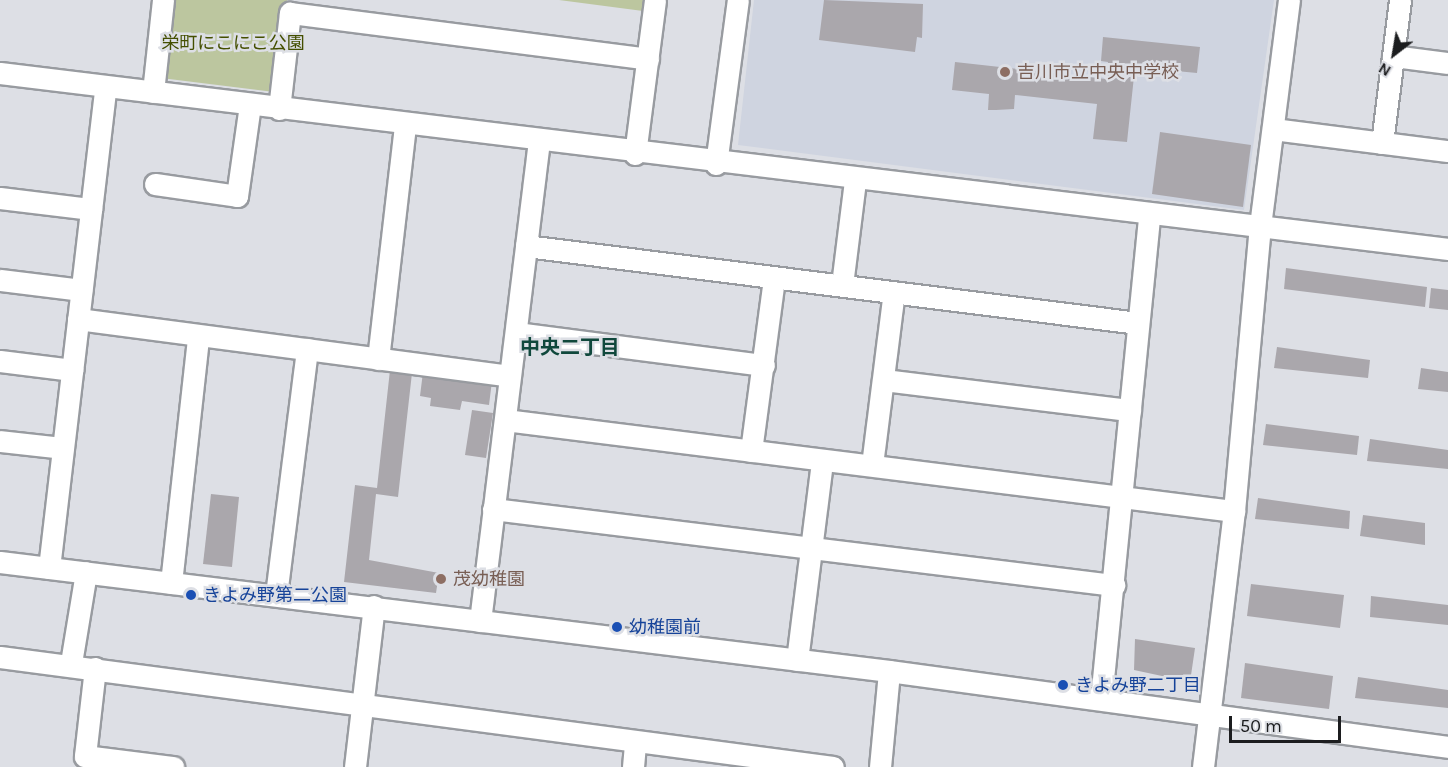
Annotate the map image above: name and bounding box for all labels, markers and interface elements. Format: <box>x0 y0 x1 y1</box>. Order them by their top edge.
north arrow <box>1364 24 1424 84</box>
park label: 栄町にこにこ公園 <box>161 32 305 54</box>
text: N <box>1375 59 1394 81</box>
place label: 吉川市立中央中学校 <box>1017 61 1179 83</box>
marker: 吉川市立中央中学校 <box>998 65 1012 79</box>
district label: 中央二丁目 <box>520 335 620 359</box>
place label: 茂幼稚園 <box>453 568 525 590</box>
marker: 茂幼稚園 <box>434 572 448 586</box>
place label: きよみ野第二公園 <box>203 584 347 606</box>
marker: きよみ野第二公園 <box>184 588 198 602</box>
place label: 幼稚園前 <box>629 616 701 638</box>
marker: 幼稚園前 <box>610 620 624 634</box>
place label: きよみ野二丁目 <box>1075 674 1201 696</box>
marker: きよみ野二丁目 <box>1056 678 1070 692</box>
scale bar <box>1232 704 1344 742</box>
text: 50 m <box>1240 715 1282 737</box>

